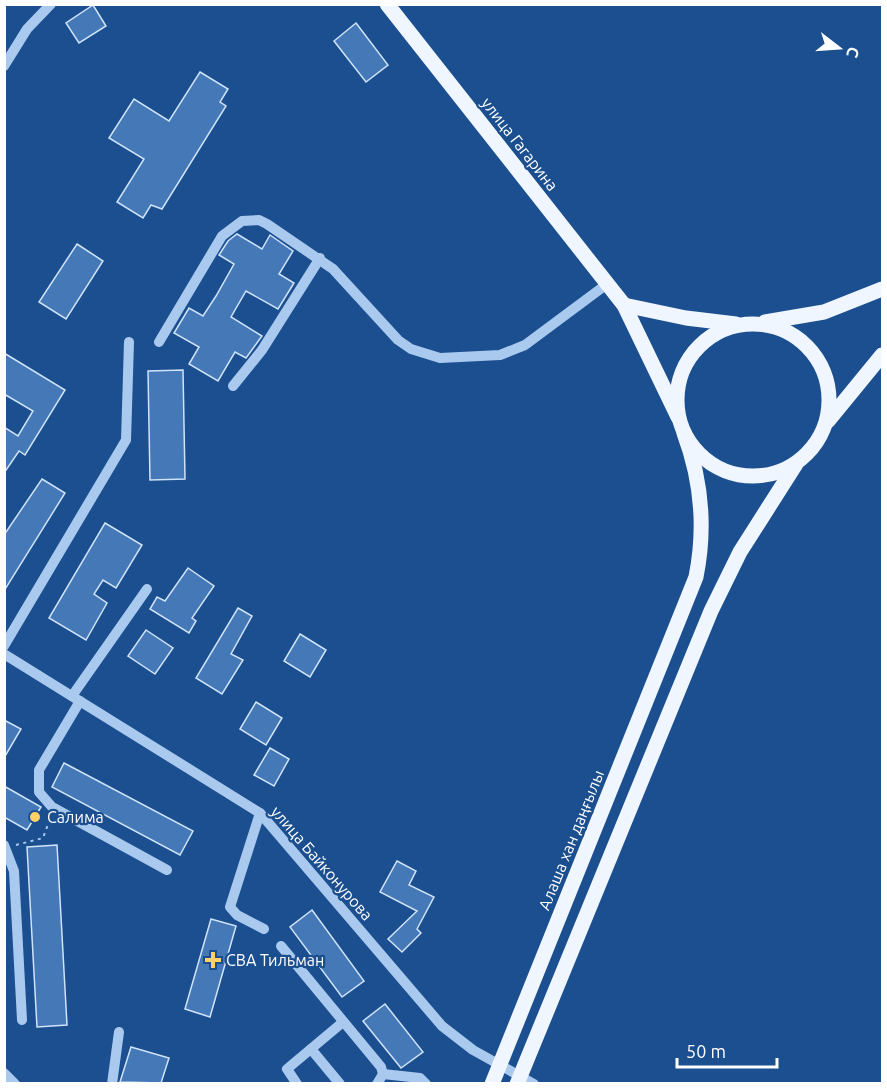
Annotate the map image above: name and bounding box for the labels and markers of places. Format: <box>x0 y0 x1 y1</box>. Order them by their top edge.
place label: Салима <box>47 808 104 826</box>
marker: Салима <box>28 810 42 824</box>
marker: СВА Тильман <box>204 951 222 969</box>
place label: СВА Тильман <box>226 951 324 969</box>

